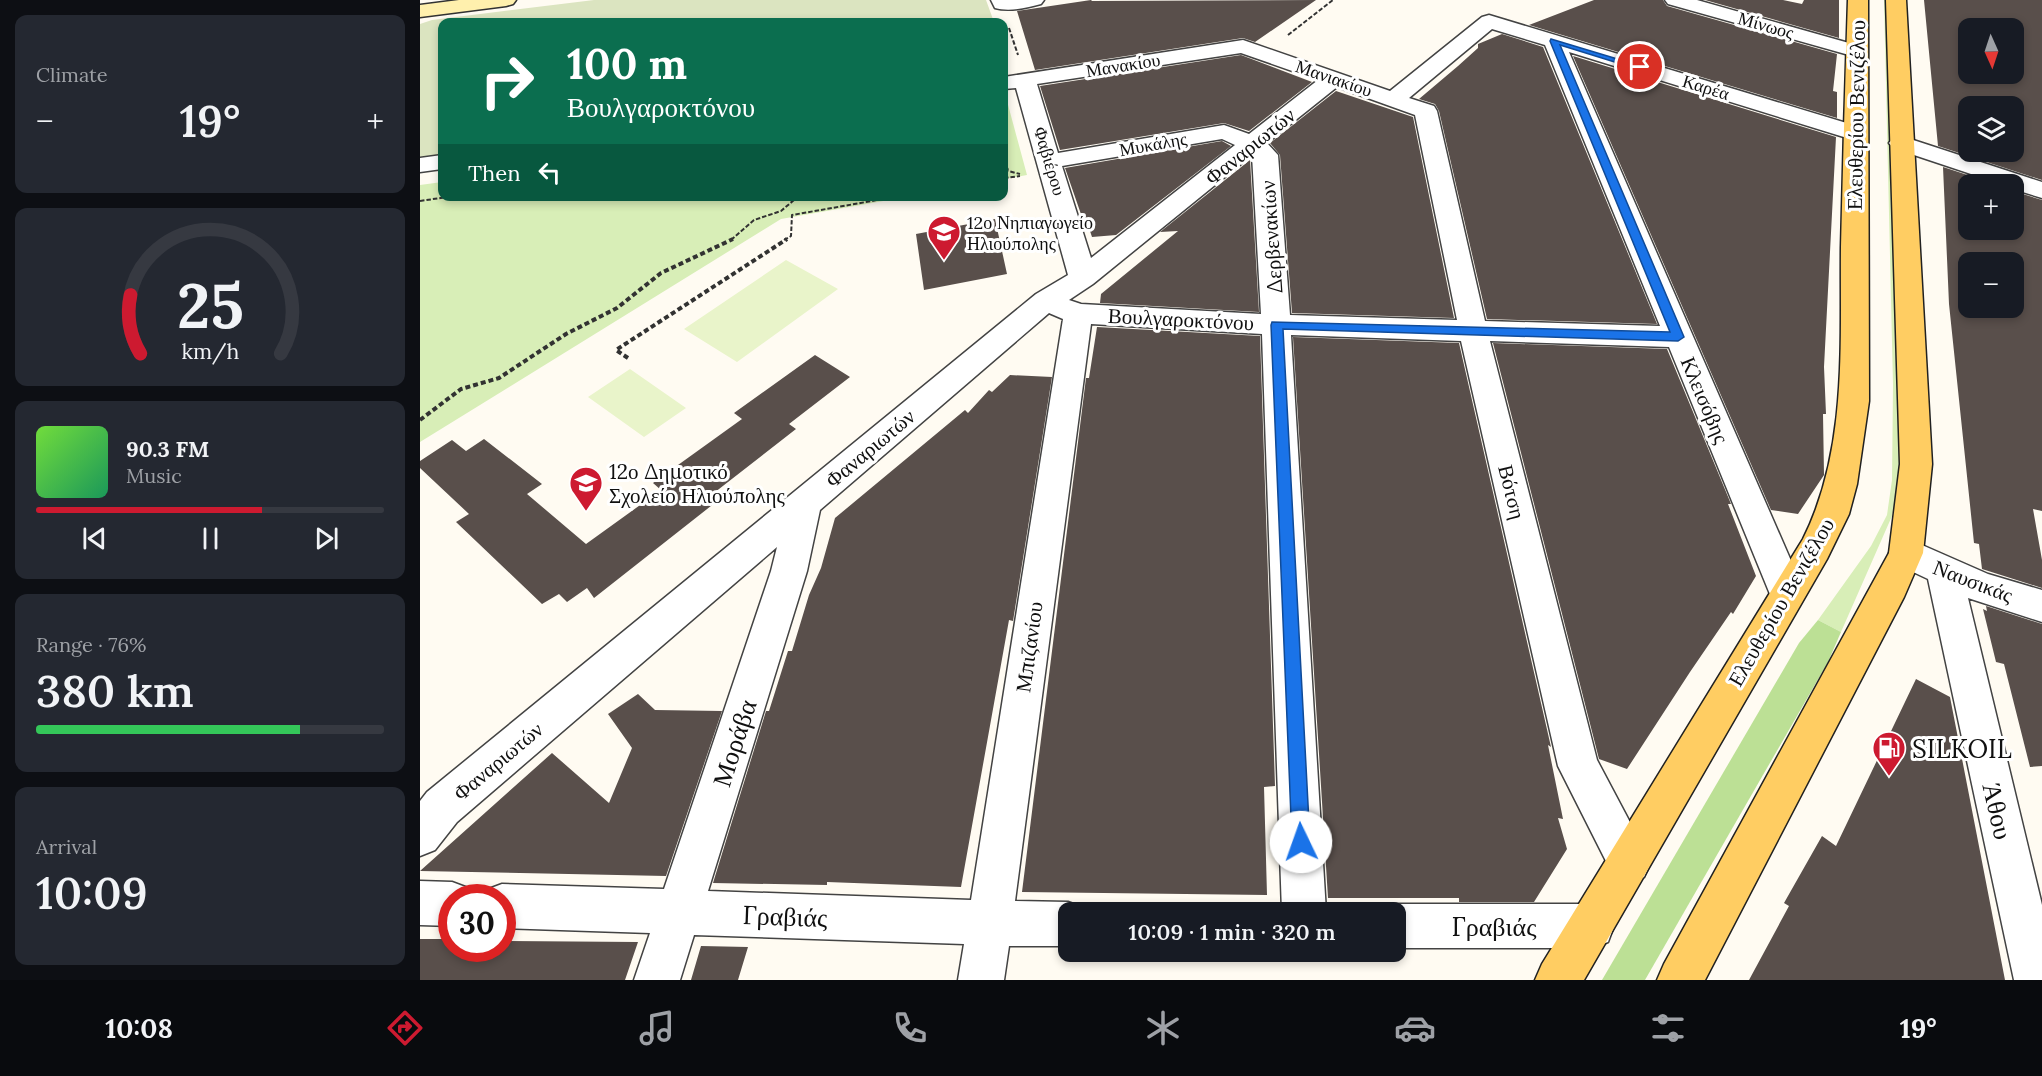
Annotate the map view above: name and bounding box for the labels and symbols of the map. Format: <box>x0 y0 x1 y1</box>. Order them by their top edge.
street label: Μίνωος <box>1735 6 1797 44</box>
north arrow <box>1958 18 2024 84</box>
street label: Ελευθερίου Βενιζέλου <box>1841 20 1871 210</box>
pin <box>1614 41 1665 92</box>
street label: Μανακίου <box>1084 48 1162 82</box>
street label: Μανιακίου <box>1293 54 1375 102</box>
street label: Καρέα <box>1680 69 1733 105</box>
street label: Φαναριωτών <box>1199 101 1301 191</box>
street label: Φαβιέρου <box>1029 124 1071 198</box>
street label: Μυκάλης <box>1117 127 1189 161</box>
street label: Δερβενακίων <box>1254 179 1288 295</box>
place label: 12ο Νηπιαγωγείο Ηλιούπολης <box>967 211 1093 255</box>
school or university icon: 12ο Νηπιαγωγείο Ηλιούπολης <box>926 214 962 261</box>
street label: Βουλγαροκτόνου <box>1107 302 1255 336</box>
street label: Κλεισόβης <box>1675 353 1736 448</box>
street label: Φαναριωτών <box>820 403 920 493</box>
place label: 12ο Δημοτικό Σχολείο Ηλιούπολης <box>609 458 786 509</box>
street label: Βότση <box>1492 462 1532 522</box>
school or university icon: 12ο Δημοτικό Σχολείο Ηλιούπολης <box>568 465 604 512</box>
street label: Ελευθερίου Βενιζέλου <box>1722 513 1840 691</box>
street label: Ναυσικάς <box>1929 553 2017 609</box>
street label: Μπιζανίου <box>1009 600 1049 694</box>
street label: Μοράβα <box>704 695 764 791</box>
street label: Φαναριωτών <box>448 716 548 806</box>
fuel station icon: SILKOIL <box>1871 730 1907 777</box>
place label: SILKOIL <box>1912 732 2012 765</box>
street label: Άθου <box>1975 779 2021 843</box>
position arrow <box>1269 810 1333 874</box>
speed limit sign: 30 <box>438 884 516 962</box>
street label: Γραβιάς <box>742 898 829 934</box>
street label: Γραβιάς <box>1452 910 1537 943</box>

